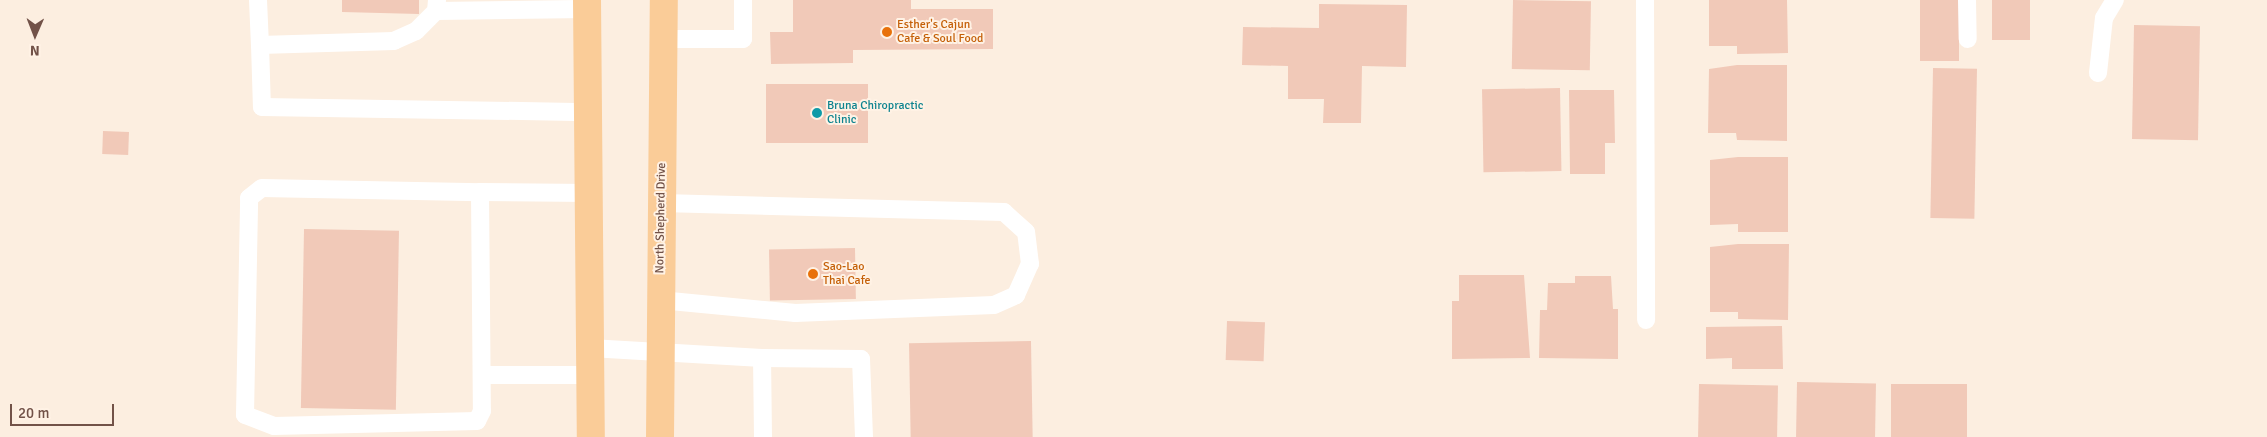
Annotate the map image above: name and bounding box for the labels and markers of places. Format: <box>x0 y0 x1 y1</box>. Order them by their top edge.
place label: Esther's Cajun Cafe & Soul Food <box>897 18 983 46</box>
marker: Esther's Cajun Cafe & Soul Food <box>881 26 893 38</box>
place label: Bruna Chiropractic Clinic <box>827 99 923 127</box>
marker: Bruna Chiropractic Clinic <box>811 107 823 119</box>
place label: Sao-Lao Thai Cafe <box>823 260 871 288</box>
marker: Sao-Lao Thai Cafe <box>807 268 819 280</box>

